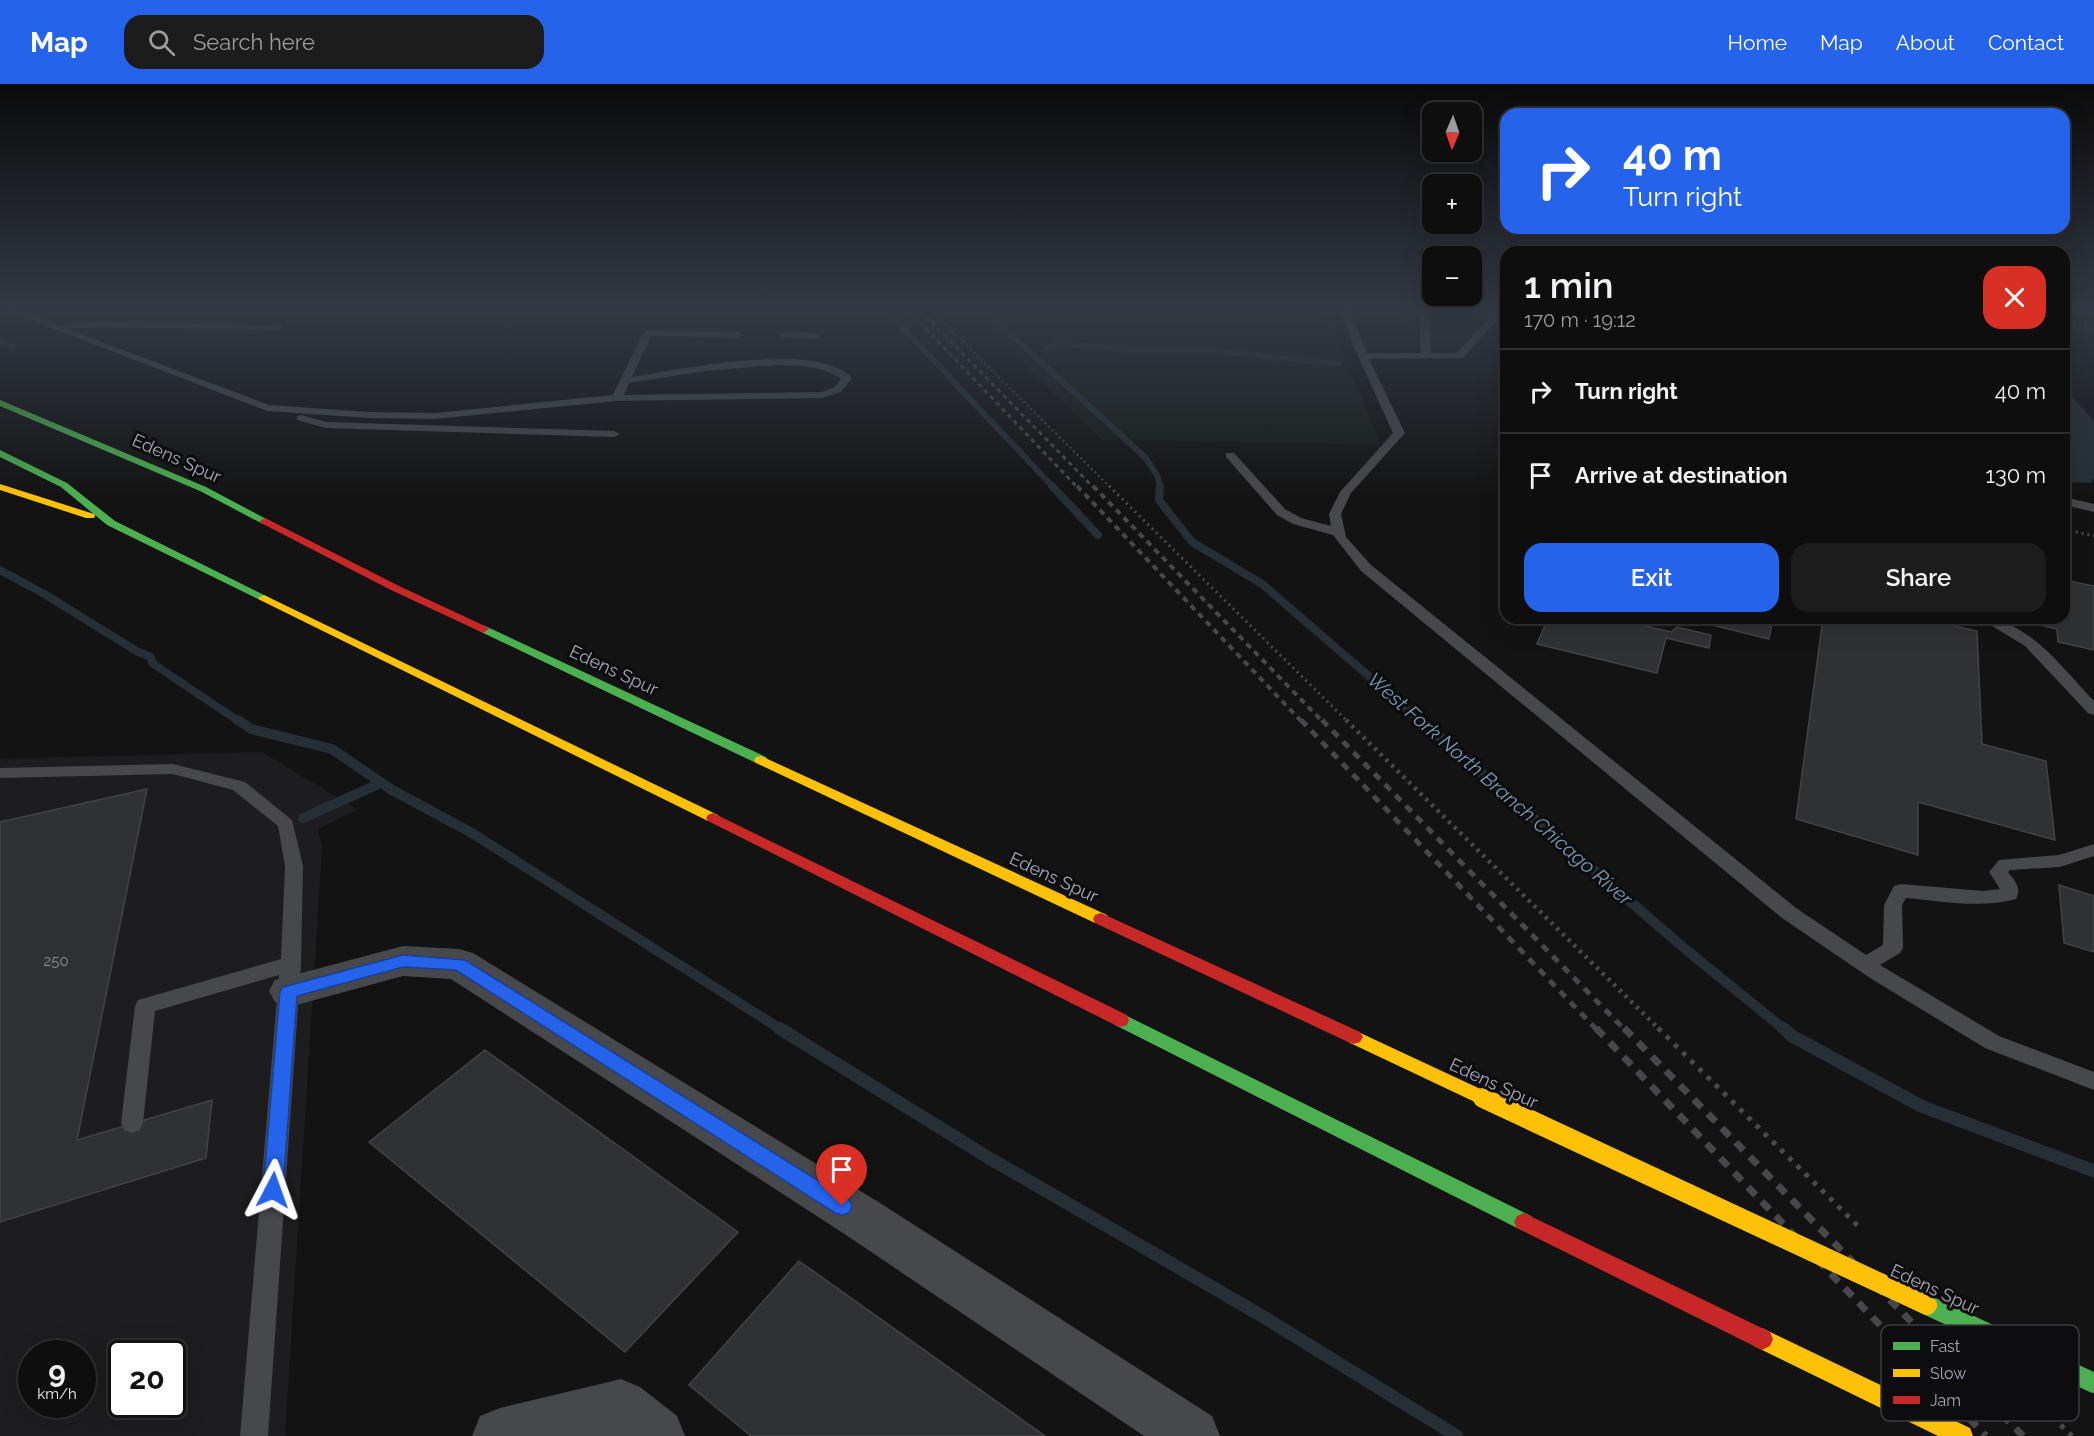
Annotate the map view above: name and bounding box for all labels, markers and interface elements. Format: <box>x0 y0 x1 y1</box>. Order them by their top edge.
search box <box>124 15 544 69</box>
text: Map <box>30 26 88 59</box>
icon: search <box>145 26 178 59</box>
text: Search here <box>193 29 315 55</box>
text: Home <box>1728 30 1787 55</box>
text: Map <box>1820 30 1863 55</box>
text: About <box>1896 30 1955 55</box>
text: Contact <box>1988 30 2064 55</box>
north arrow <box>1422 102 1482 162</box>
map controls <box>1422 102 1482 306</box>
text: 40 m <box>1623 131 1722 180</box>
icon: right <box>1524 132 1602 210</box>
button: + <box>1422 174 1482 234</box>
text: Turn right <box>1623 181 1742 212</box>
button: − <box>1422 246 1482 306</box>
text: 1 min <box>1524 264 1613 306</box>
button: close <box>1983 266 2046 329</box>
text: 170 m · 19:12 <box>1524 308 1636 332</box>
icon: right <box>1524 375 1557 408</box>
text: Turn right <box>1575 378 1678 404</box>
text: 40 m <box>1995 378 2046 404</box>
street label: Edens Spur <box>129 429 225 487</box>
icon: arrive <box>1524 459 1557 492</box>
text: Arrive at destination <box>1575 462 1788 488</box>
text: 130 m <box>1986 462 2046 488</box>
button: Exit <box>1524 543 1779 612</box>
button: Share <box>1791 543 2046 612</box>
street label: Edens Spur <box>566 640 662 700</box>
water label: West Fork North Branch Chicago River <box>1363 667 1638 911</box>
street label: Edens Spur <box>1006 847 1102 907</box>
house number: 250 <box>43 952 69 970</box>
street label: Edens Spur <box>1446 1053 1542 1113</box>
pin <box>816 1144 867 1206</box>
icon: arrive <box>825 1153 858 1186</box>
position arrow <box>241 1158 305 1222</box>
street label: Edens Spur <box>1887 1259 1983 1319</box>
legend <box>1881 1325 2079 1421</box>
text: Fast <box>1930 1337 1961 1356</box>
speed limit sign: 20 <box>108 1340 186 1418</box>
text: 9 <box>48 1354 66 1389</box>
text: Slow <box>1930 1364 1966 1383</box>
text: km/h <box>37 1385 77 1403</box>
text: Jam <box>1930 1391 1961 1410</box>

